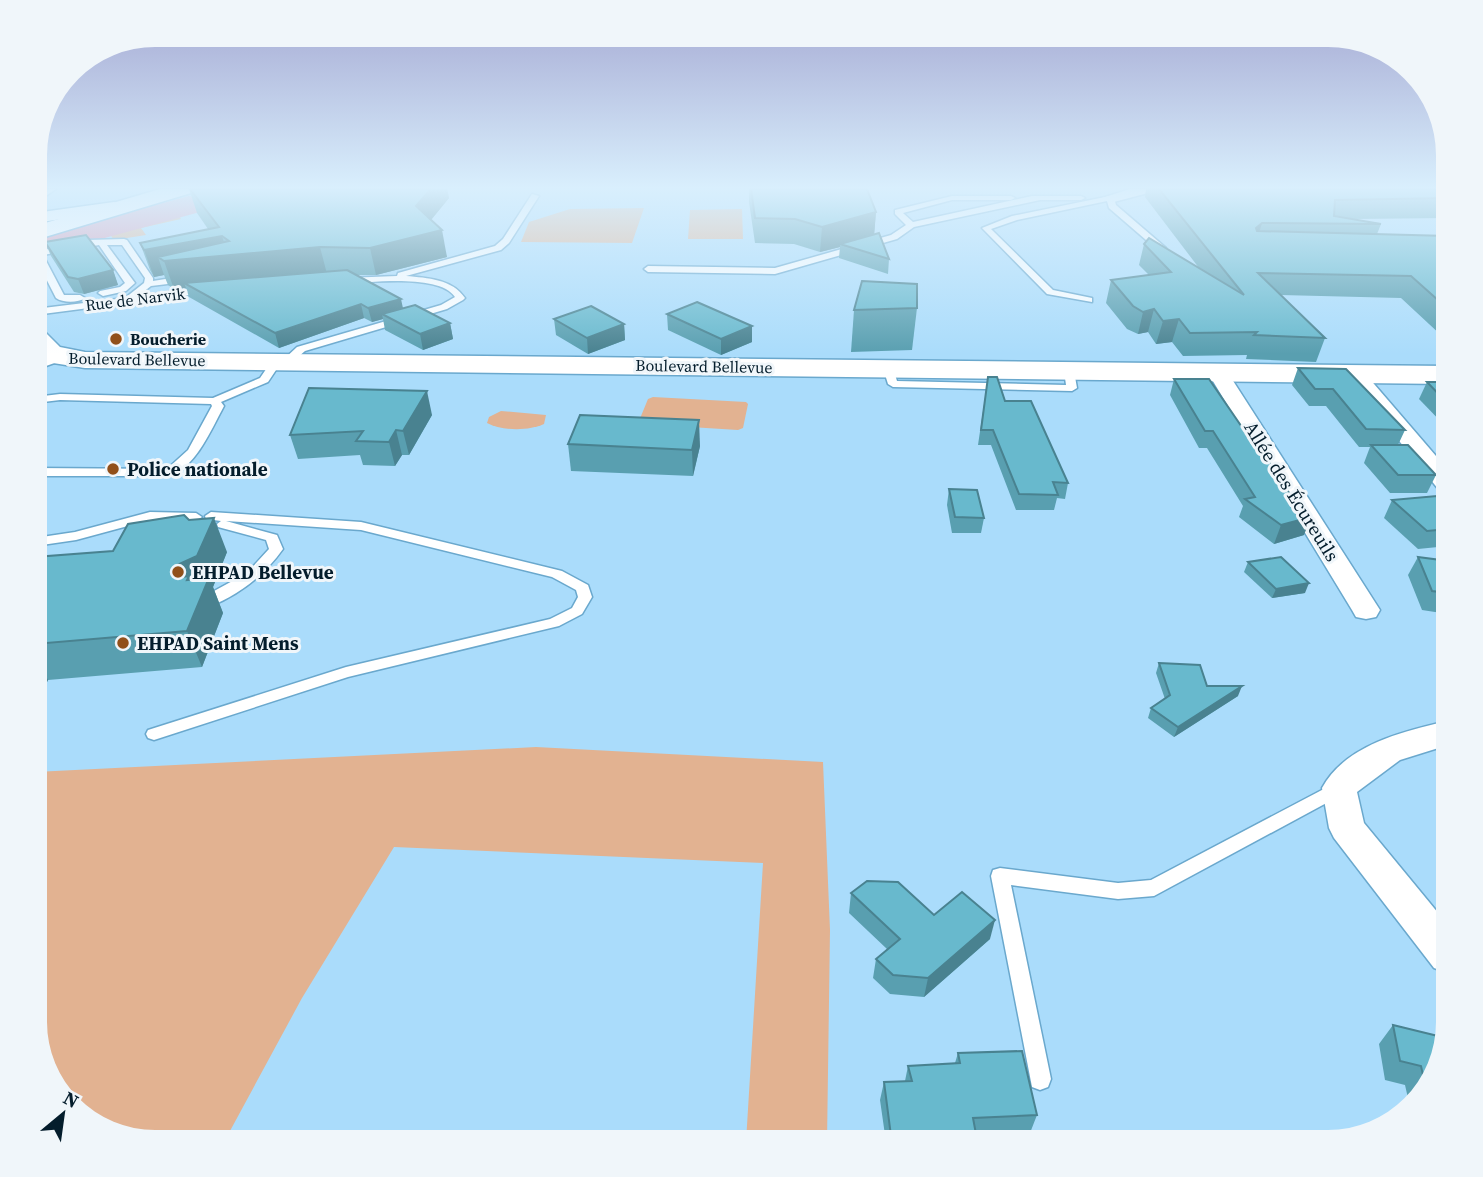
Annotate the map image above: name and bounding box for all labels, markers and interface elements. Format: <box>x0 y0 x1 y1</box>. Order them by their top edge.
street label: Rue de Narvik <box>84 282 186 316</box>
place label: Boucherie <box>130 328 206 350</box>
marker: Boucherie <box>108 331 124 347</box>
street label: Boulevard Bellevue <box>68 347 206 371</box>
street label: Boulevard Bellevue <box>635 354 773 378</box>
street label: Allée des Écureuils <box>1238 416 1346 566</box>
place label: Police nationale <box>127 456 268 482</box>
marker: Police nationale <box>105 461 121 477</box>
place label: EHPAD Bellevue <box>192 559 334 585</box>
marker: EHPAD Bellevue <box>170 564 186 580</box>
place label: EHPAD Saint Mens <box>137 630 299 656</box>
marker: EHPAD Saint Mens <box>115 635 131 651</box>
north arrow <box>28 1079 98 1149</box>
text: N <box>59 1084 84 1114</box>

